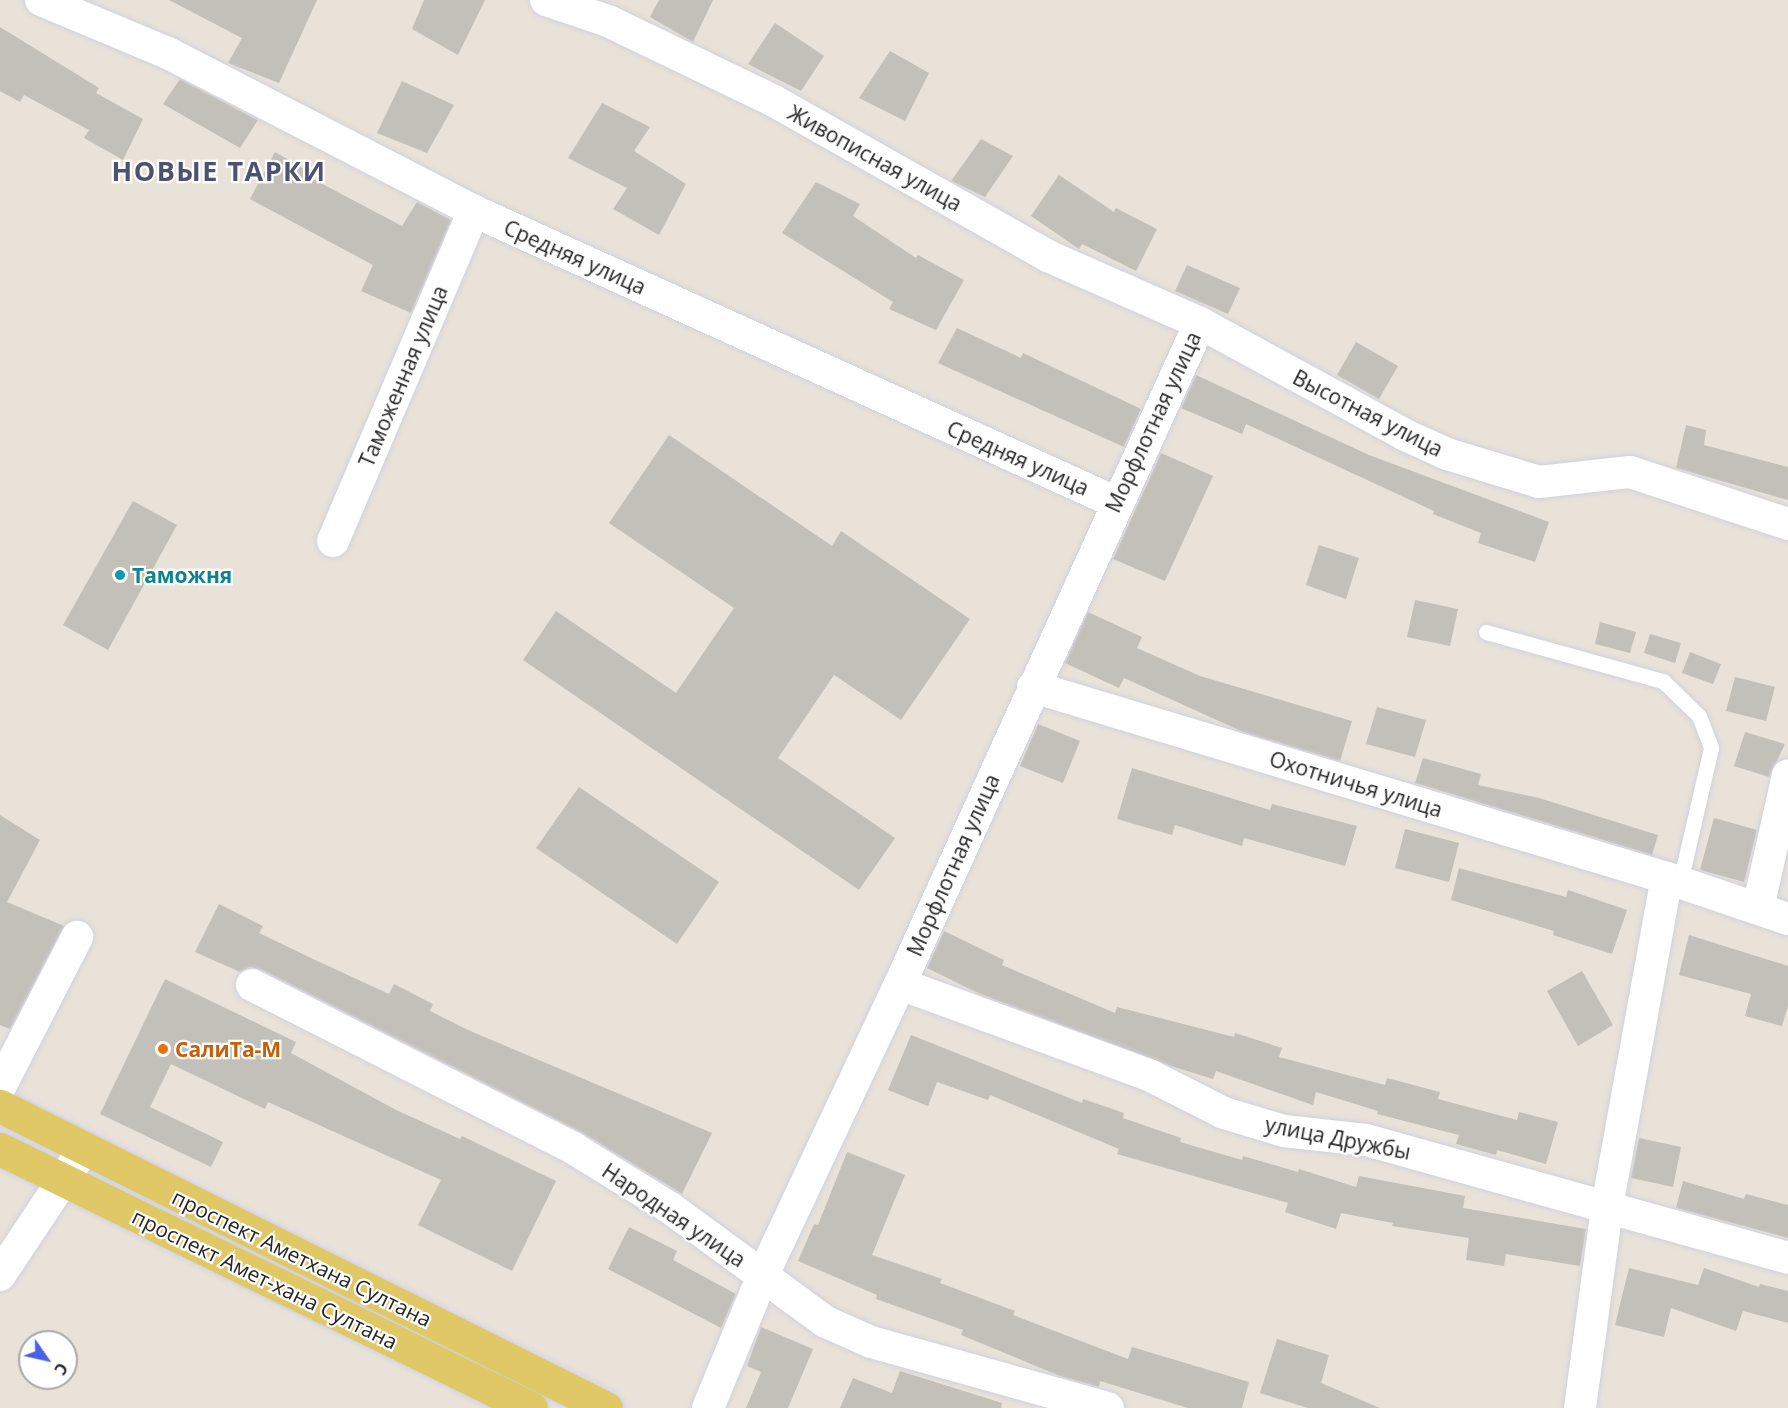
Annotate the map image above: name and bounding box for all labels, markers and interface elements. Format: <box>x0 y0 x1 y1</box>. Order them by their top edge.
street label: Живописная улица <box>784 100 966 216</box>
district label: НОВЫЕ ТАРКИ <box>112 155 326 187</box>
street label: Средняя улица <box>500 214 650 300</box>
street label: Таможенная улица <box>353 282 453 470</box>
street label: Морфлотная улица <box>1100 328 1206 516</box>
street label: Высотная улица <box>1289 364 1447 462</box>
street label: Средняя улица <box>943 415 1093 501</box>
place label: Таможня <box>132 562 232 588</box>
marker: Таможня <box>113 568 127 582</box>
street label: Охотничья улица <box>1267 746 1445 822</box>
street label: Морфлотная улица <box>901 770 1005 960</box>
place label: СалиТа-М <box>175 1036 281 1062</box>
marker: СалиТа-М <box>156 1042 170 1056</box>
street label: улица Дружбы <box>1263 1112 1413 1164</box>
street label: Народная улица <box>598 1158 750 1272</box>
street label: проспект Аметхана Султана <box>168 1184 436 1332</box>
street label: проспект Амет-хана Султана <box>128 1204 402 1354</box>
north arrow <box>18 1330 78 1390</box>
text: С <box>49 1359 73 1379</box>

